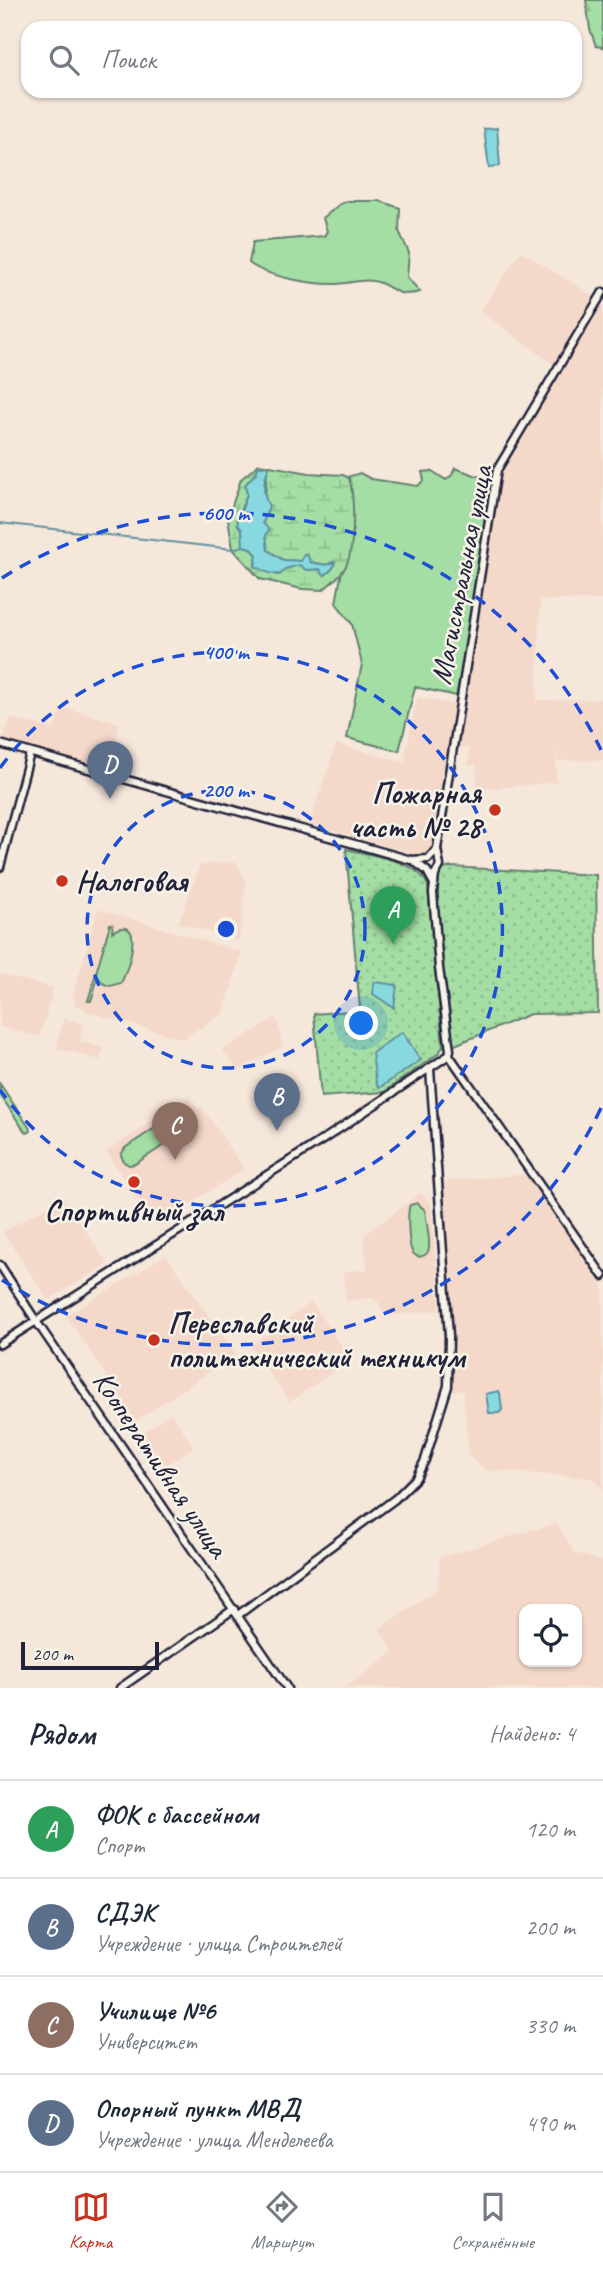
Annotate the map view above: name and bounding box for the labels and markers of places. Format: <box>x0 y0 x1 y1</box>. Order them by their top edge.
pin: D <box>87 741 133 799</box>
place label: Пожарная часть № 28 <box>351 774 484 846</box>
marker: Пожарная часть № 28 <box>487 802 503 818</box>
place label: Налоговая <box>76 862 189 900</box>
marker: Налоговая <box>54 873 70 889</box>
pin: A <box>370 886 416 944</box>
centre of rings <box>214 917 238 941</box>
pin: B <box>254 1073 300 1131</box>
pin: C <box>152 1102 198 1160</box>
marker: Спортивный зал <box>126 1174 142 1190</box>
place label: Спортивный зал <box>44 1192 225 1231</box>
place label: Переславский политехнический техникум <box>168 1304 467 1376</box>
marker: Переславский политехнический техникум <box>146 1332 162 1348</box>

